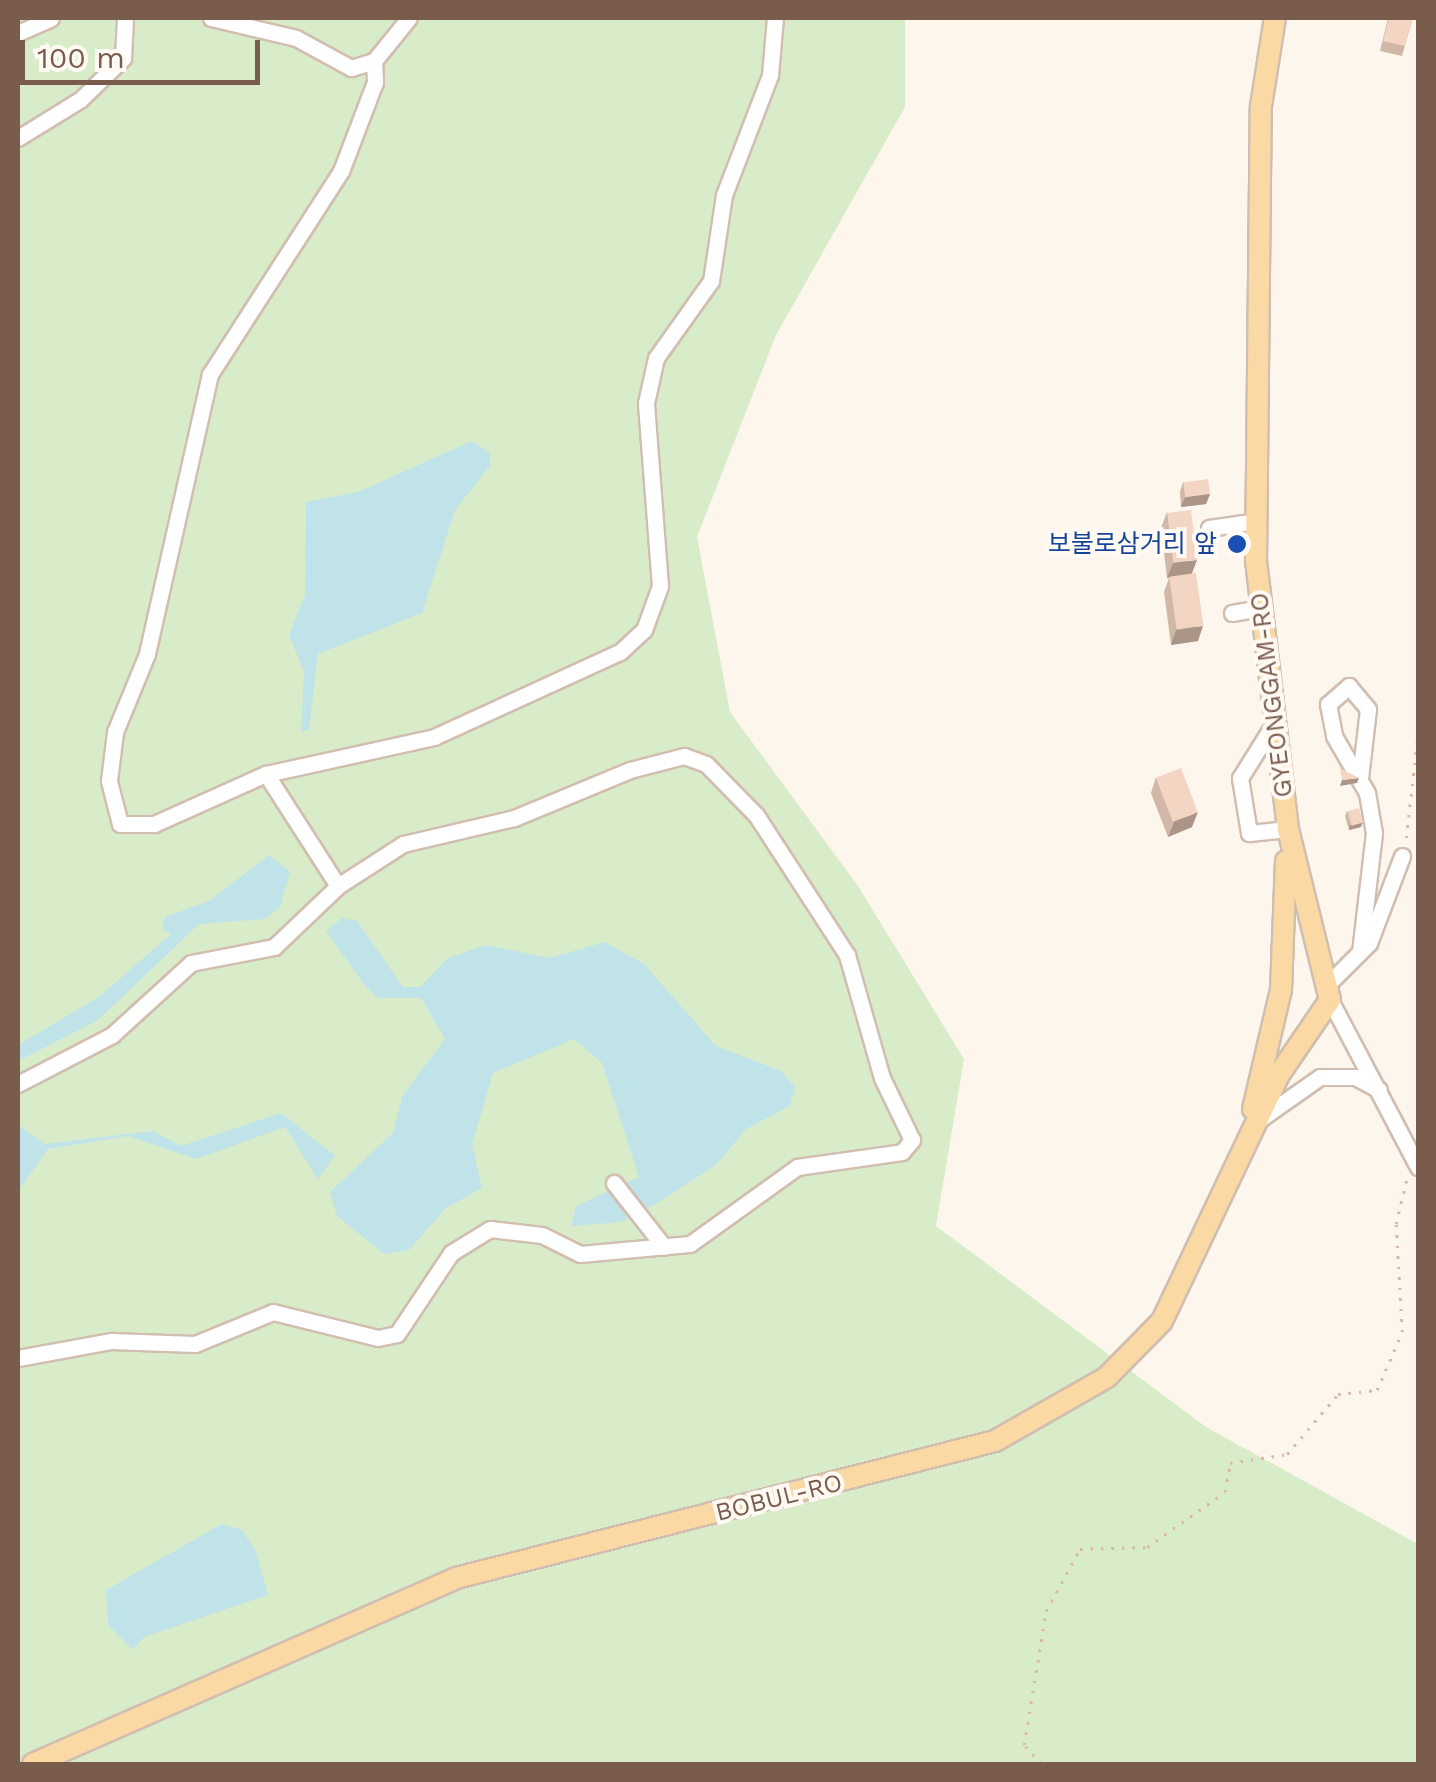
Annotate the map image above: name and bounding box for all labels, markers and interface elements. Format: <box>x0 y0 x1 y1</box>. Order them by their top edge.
scale bar <box>25 20 265 82</box>
text: 100 m <box>37 40 125 75</box>
place label: 보불로삼거리 앞 <box>1047 529 1217 559</box>
marker: 보불로삼거리 앞 <box>1226 533 1248 555</box>
street label: GYEONGGAM-RO <box>1245 591 1299 799</box>
street label: BOBUL-RO <box>712 1468 846 1528</box>

